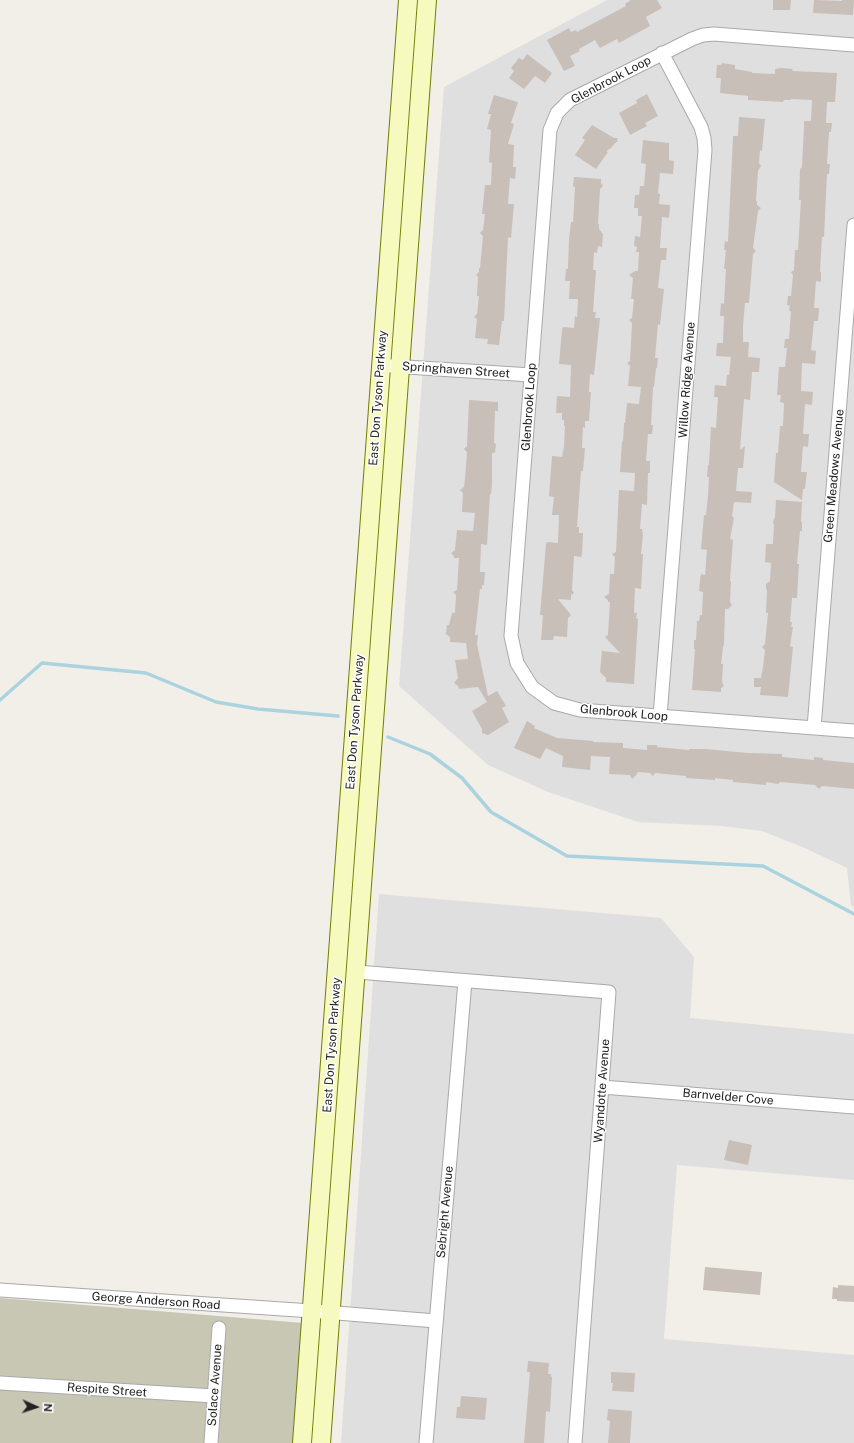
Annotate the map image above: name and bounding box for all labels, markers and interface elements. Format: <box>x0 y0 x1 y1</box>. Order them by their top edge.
street label: Glenbrook Loop <box>569 53 653 107</box>
street label: Willow Ridge Avenue <box>676 321 698 439</box>
street label: East Don Tyson Parkway <box>366 330 390 466</box>
street label: Springhaven Street <box>401 359 511 381</box>
street label: Glenbrook Loop <box>519 362 539 452</box>
street label: Green Meadows Avenue <box>821 409 847 543</box>
street label: East Don Tyson Parkway <box>343 654 367 790</box>
street label: Glenbrook Loop <box>579 702 669 724</box>
street label: East Don Tyson Parkway <box>320 977 344 1113</box>
street label: Wyandotte Avenue <box>591 1038 613 1144</box>
street label: Barnvelder Cove <box>682 1086 774 1108</box>
street label: Sebright Avenue <box>434 1165 456 1259</box>
street label: George Anderson Road <box>91 1289 221 1313</box>
street label: Solace Avenue <box>205 1343 225 1427</box>
street label: Respite Street <box>67 1380 147 1400</box>
north arrow <box>16 1387 56 1427</box>
text: N <box>42 1403 54 1412</box>

